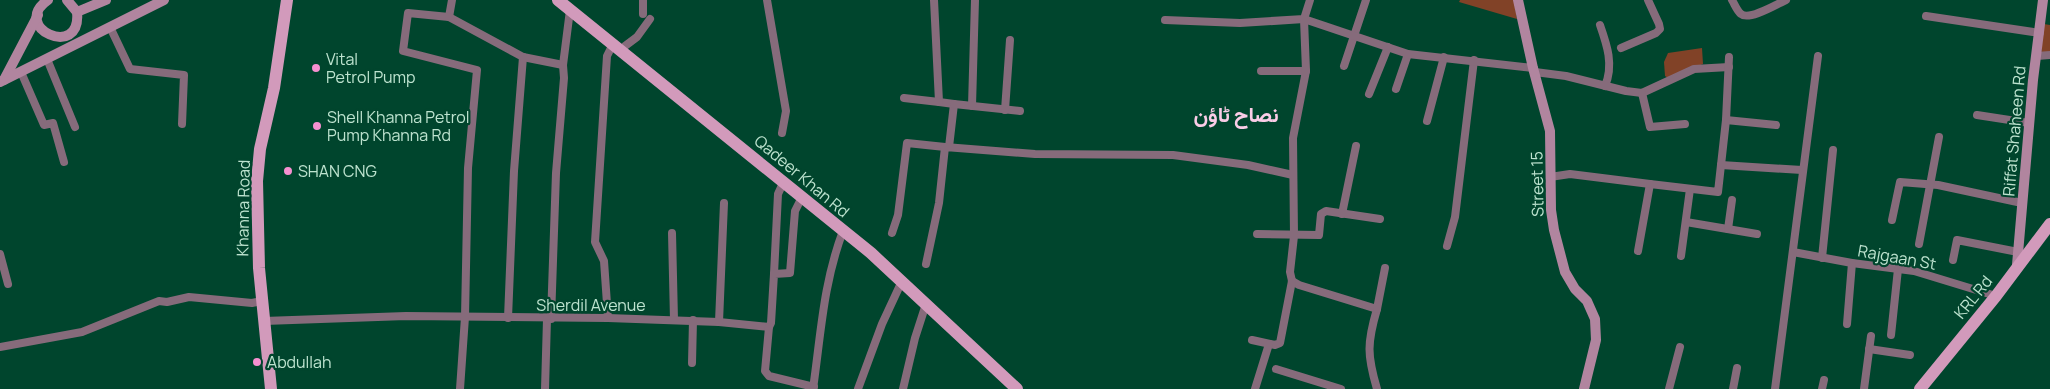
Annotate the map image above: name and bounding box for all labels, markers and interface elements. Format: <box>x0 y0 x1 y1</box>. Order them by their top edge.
place label: Vital Petrol Pump <box>326 48 416 88</box>
marker: Vital Petrol Pump <box>310 62 322 74</box>
street label: Riffat Shaheen Rd <box>1997 65 2031 197</box>
district label: نصاح ٹاؤن <box>1193 100 1279 129</box>
place label: Shell Khanna Petrol Pump Khanna Rd <box>327 106 470 146</box>
marker: Shell Khanna Petrol Pump Khanna Rd <box>311 120 323 132</box>
street label: Qadeer Khan Rd <box>750 130 854 222</box>
street label: Street 15 <box>1525 151 1549 217</box>
street label: Khanna Road <box>231 159 255 257</box>
place label: SHAN CNG <box>298 160 377 182</box>
marker: SHAN CNG <box>282 165 294 177</box>
street label: Rajgaan St <box>1856 239 1938 275</box>
street label: KRL Rd <box>1949 271 1997 323</box>
street label: Sherdil Avenue <box>536 294 646 316</box>
place label: Abdullah <box>267 351 331 373</box>
marker: Abdullah <box>251 356 263 368</box>

